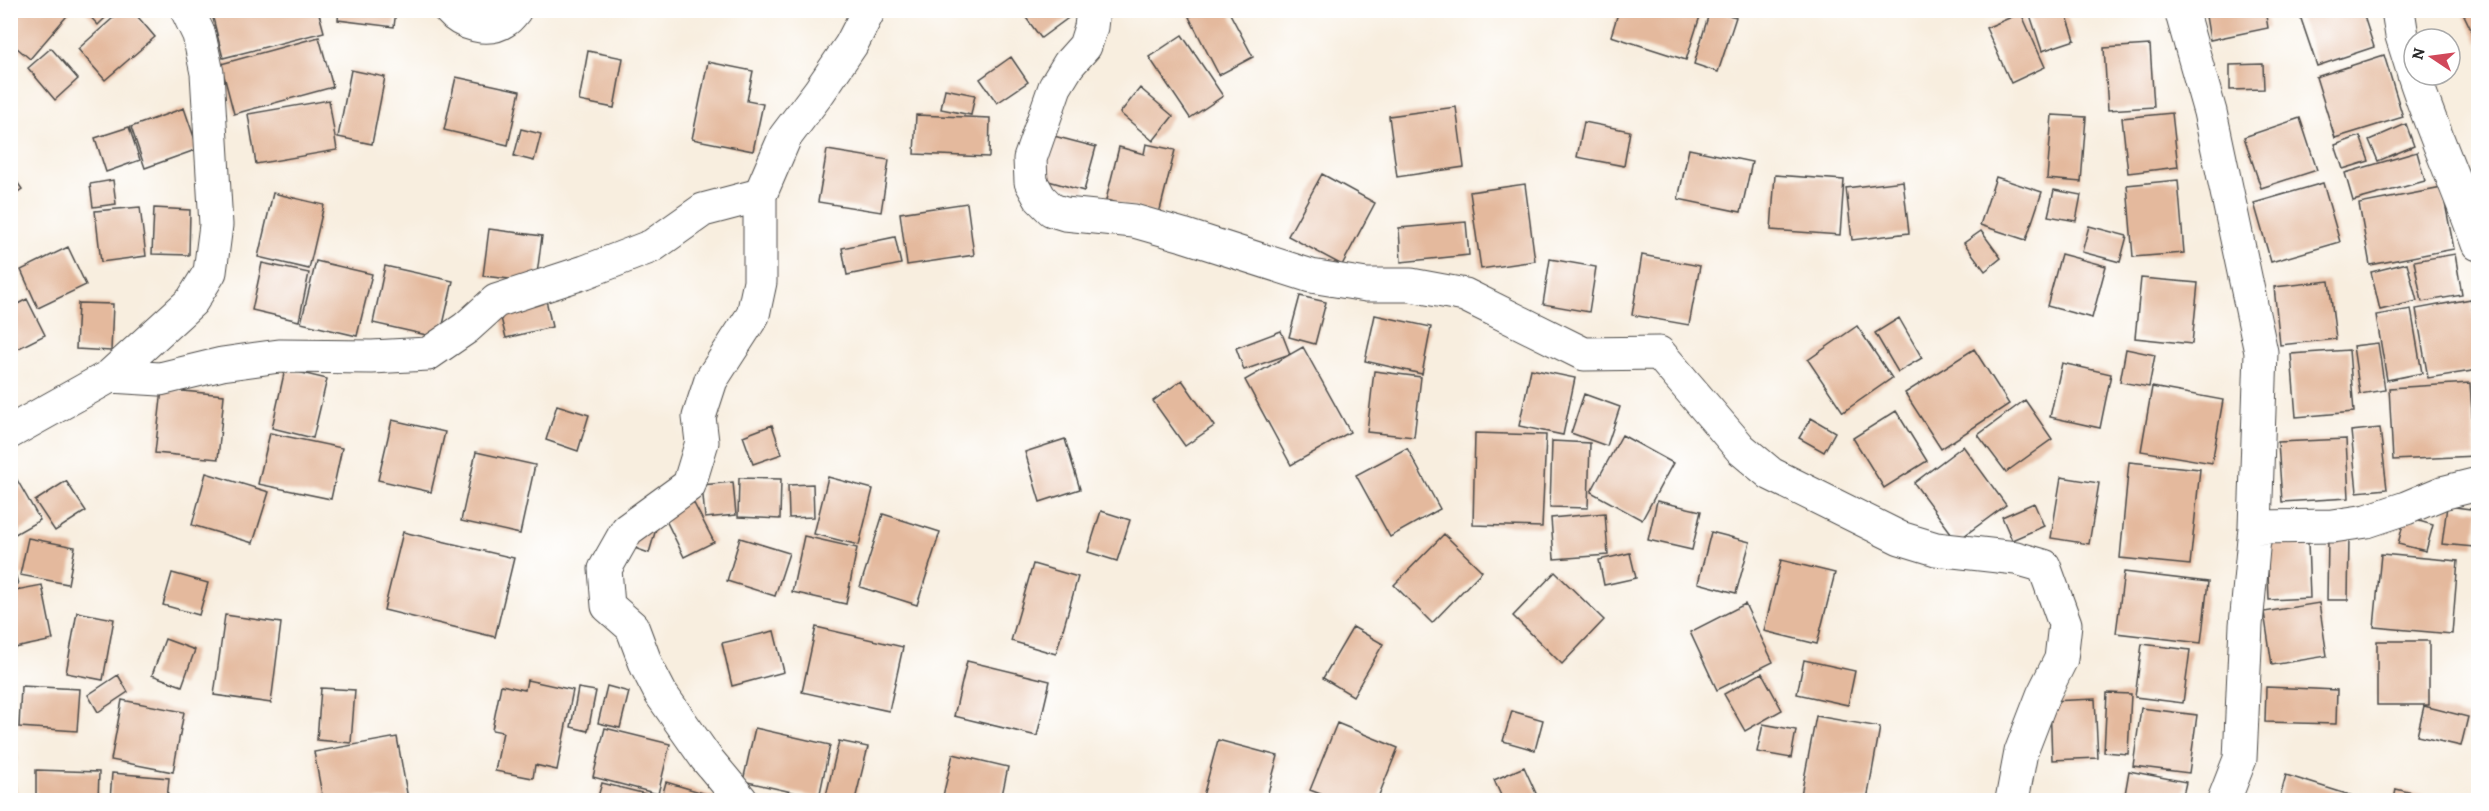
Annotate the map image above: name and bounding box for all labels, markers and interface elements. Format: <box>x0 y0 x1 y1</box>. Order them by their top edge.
north arrow <box>2402 27 2462 87</box>
text: N <box>2406 45 2430 62</box>

